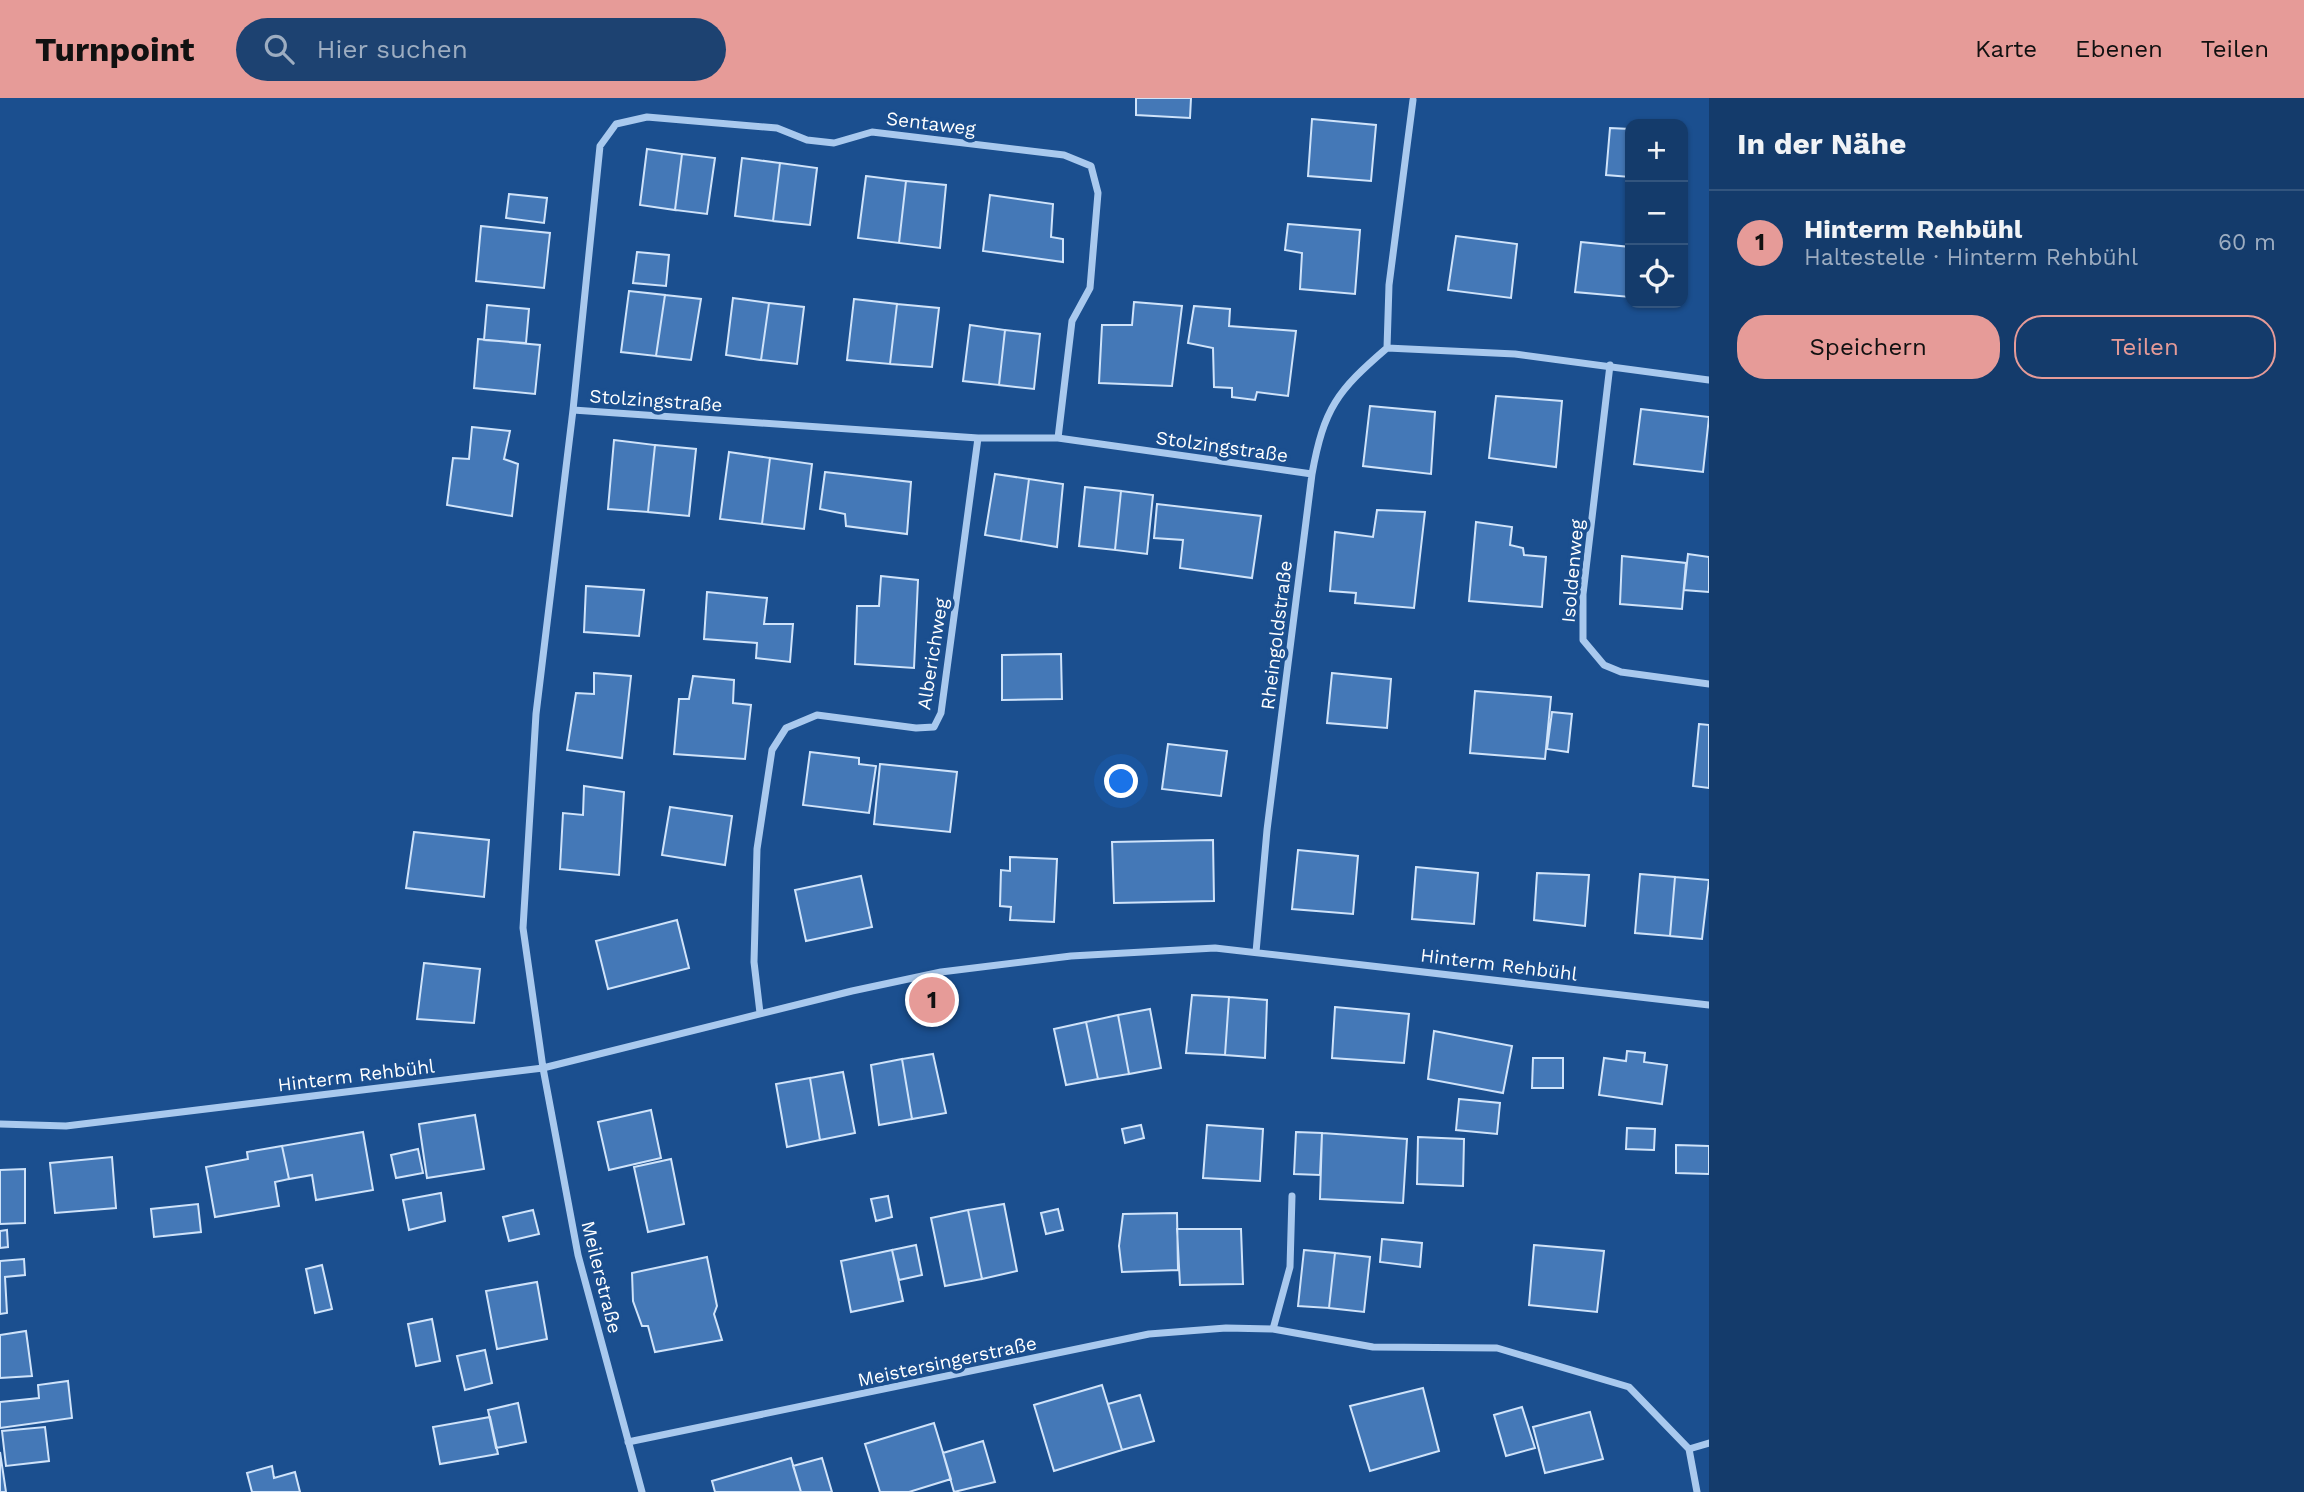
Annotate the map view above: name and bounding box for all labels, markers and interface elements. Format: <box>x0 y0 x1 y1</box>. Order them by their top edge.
search box <box>236 18 726 81</box>
text: Turnpoint <box>35 30 194 69</box>
icon: search <box>260 30 298 68</box>
text: Hier suchen <box>316 34 468 64</box>
text: Karte <box>1975 35 2037 63</box>
text: Ebenen <box>2075 35 2163 63</box>
text: Teilen <box>2201 35 2269 63</box>
street label: Sentaweg <box>885 107 978 140</box>
map controls <box>1625 119 1688 308</box>
button: + <box>1625 119 1688 182</box>
text: In der Nähe <box>1737 126 1906 161</box>
button: − <box>1625 182 1688 245</box>
text: Hinterm Rehbühl <box>1804 214 2022 244</box>
text: 1 <box>1755 229 1765 256</box>
text: 60 m <box>2218 229 2276 256</box>
text: Haltestelle · Hinterm Rehbühl <box>1804 244 2138 271</box>
button: locate <box>1625 245 1688 308</box>
button: Speichern <box>1737 315 2000 379</box>
button: Teilen <box>2014 315 2276 379</box>
street label: Stolzingstraße <box>589 384 723 417</box>
street label: Stolzingstraße <box>1154 426 1290 467</box>
street label: Isoldenweg <box>1557 517 1589 624</box>
street label: Rheingoldstraße <box>1256 559 1297 711</box>
street label: Alberichweg <box>912 596 953 712</box>
your location <box>1104 764 1138 798</box>
street label: Hinterm Rehbühl <box>1419 943 1579 986</box>
pin: 1 <box>909 974 955 1026</box>
street label: Hinterm Rehbühl <box>276 1054 436 1097</box>
street label: Meilerstraße <box>576 1218 627 1336</box>
street label: Meistersingerstraße <box>855 1331 1039 1392</box>

